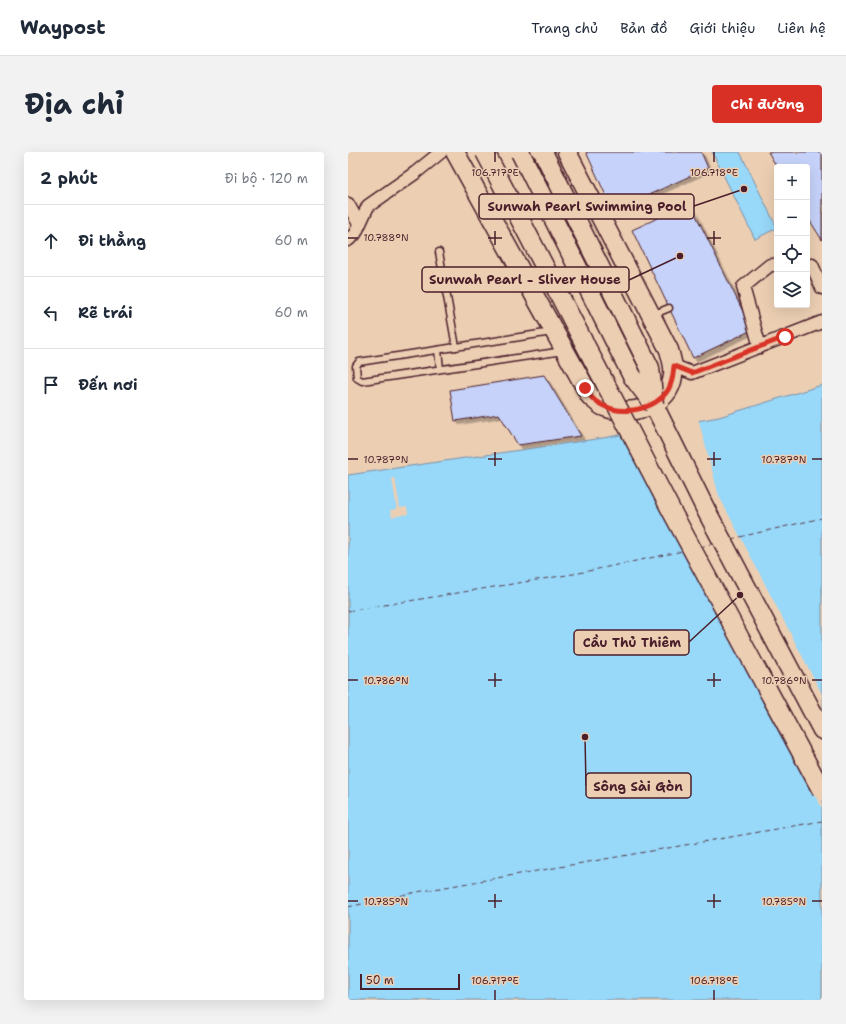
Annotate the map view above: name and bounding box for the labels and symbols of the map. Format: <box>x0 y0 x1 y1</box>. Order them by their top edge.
text: 106.717°E <box>471 166 519 179</box>
text: 106.718°E <box>690 166 738 179</box>
callout: Sunwah Pearl Swimming Pool <box>479 194 694 219</box>
text: Sunwah Pearl Swimming Pool <box>488 198 687 215</box>
text: 10.788°N <box>363 231 409 244</box>
callout: Sunwah Pearl - Sliver House <box>422 267 629 292</box>
text: Sunwah Pearl - Sliver House <box>429 271 621 288</box>
route start <box>776 328 794 346</box>
route end <box>576 379 594 397</box>
text: 10.787°N <box>364 453 408 466</box>
text: 10.787°N <box>762 453 806 466</box>
callout: Cầu Thủ Thiêm <box>574 630 689 655</box>
text: Cầu Thủ Thiêm <box>583 634 681 651</box>
text: 10.786°N <box>363 674 409 687</box>
text: 10.786°N <box>761 674 807 687</box>
callout: Sông Sài Gòn <box>586 773 691 798</box>
text: Sông Sài Gòn <box>593 778 683 795</box>
text: 10.785°N <box>364 895 408 908</box>
text: 10.785°N <box>762 895 806 908</box>
scale bar <box>360 972 460 991</box>
text: 106.717°E <box>471 974 519 987</box>
text: 106.718°E <box>690 974 738 987</box>

